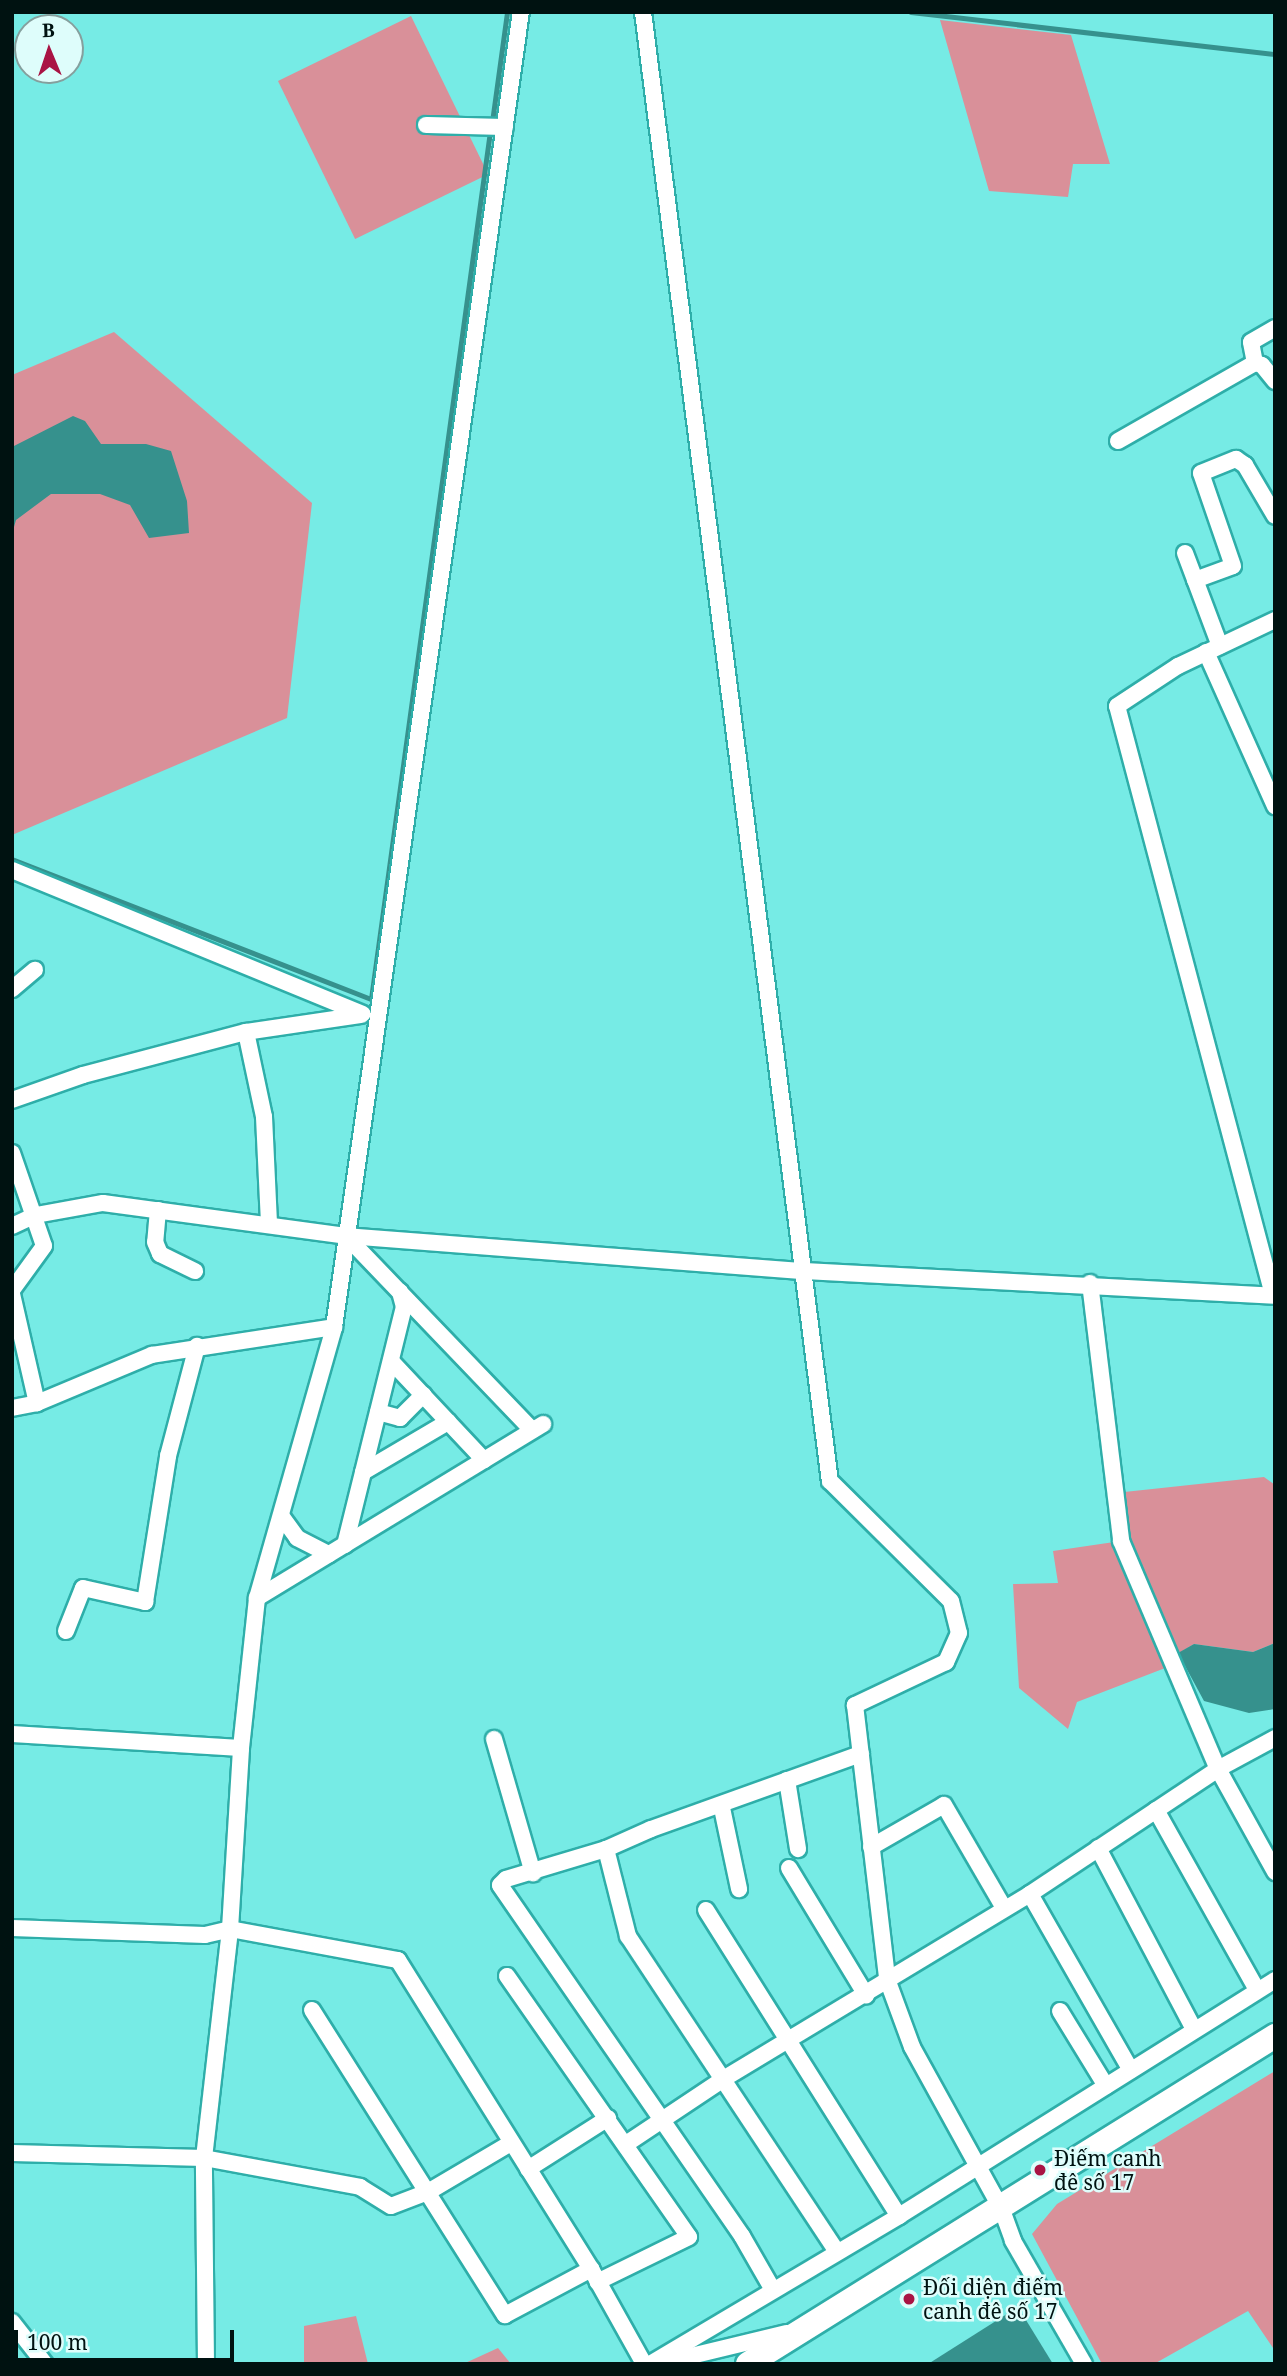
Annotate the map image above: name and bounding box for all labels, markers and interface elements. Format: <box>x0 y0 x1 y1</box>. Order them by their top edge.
north arrow <box>14 14 84 84</box>
text: B <box>41 17 55 43</box>
place label: Điếm canh đê số 17 <box>1054 2145 1162 2195</box>
marker: Điếm canh đê số 17 <box>1032 2162 1048 2178</box>
place label: Đối diện điếm canh đê số 17 <box>923 2274 1063 2324</box>
marker: Đối diện điếm canh đê số 17 <box>901 2291 917 2307</box>
scale bar <box>18 2316 238 2360</box>
text: 100 m <box>27 2328 88 2356</box>

